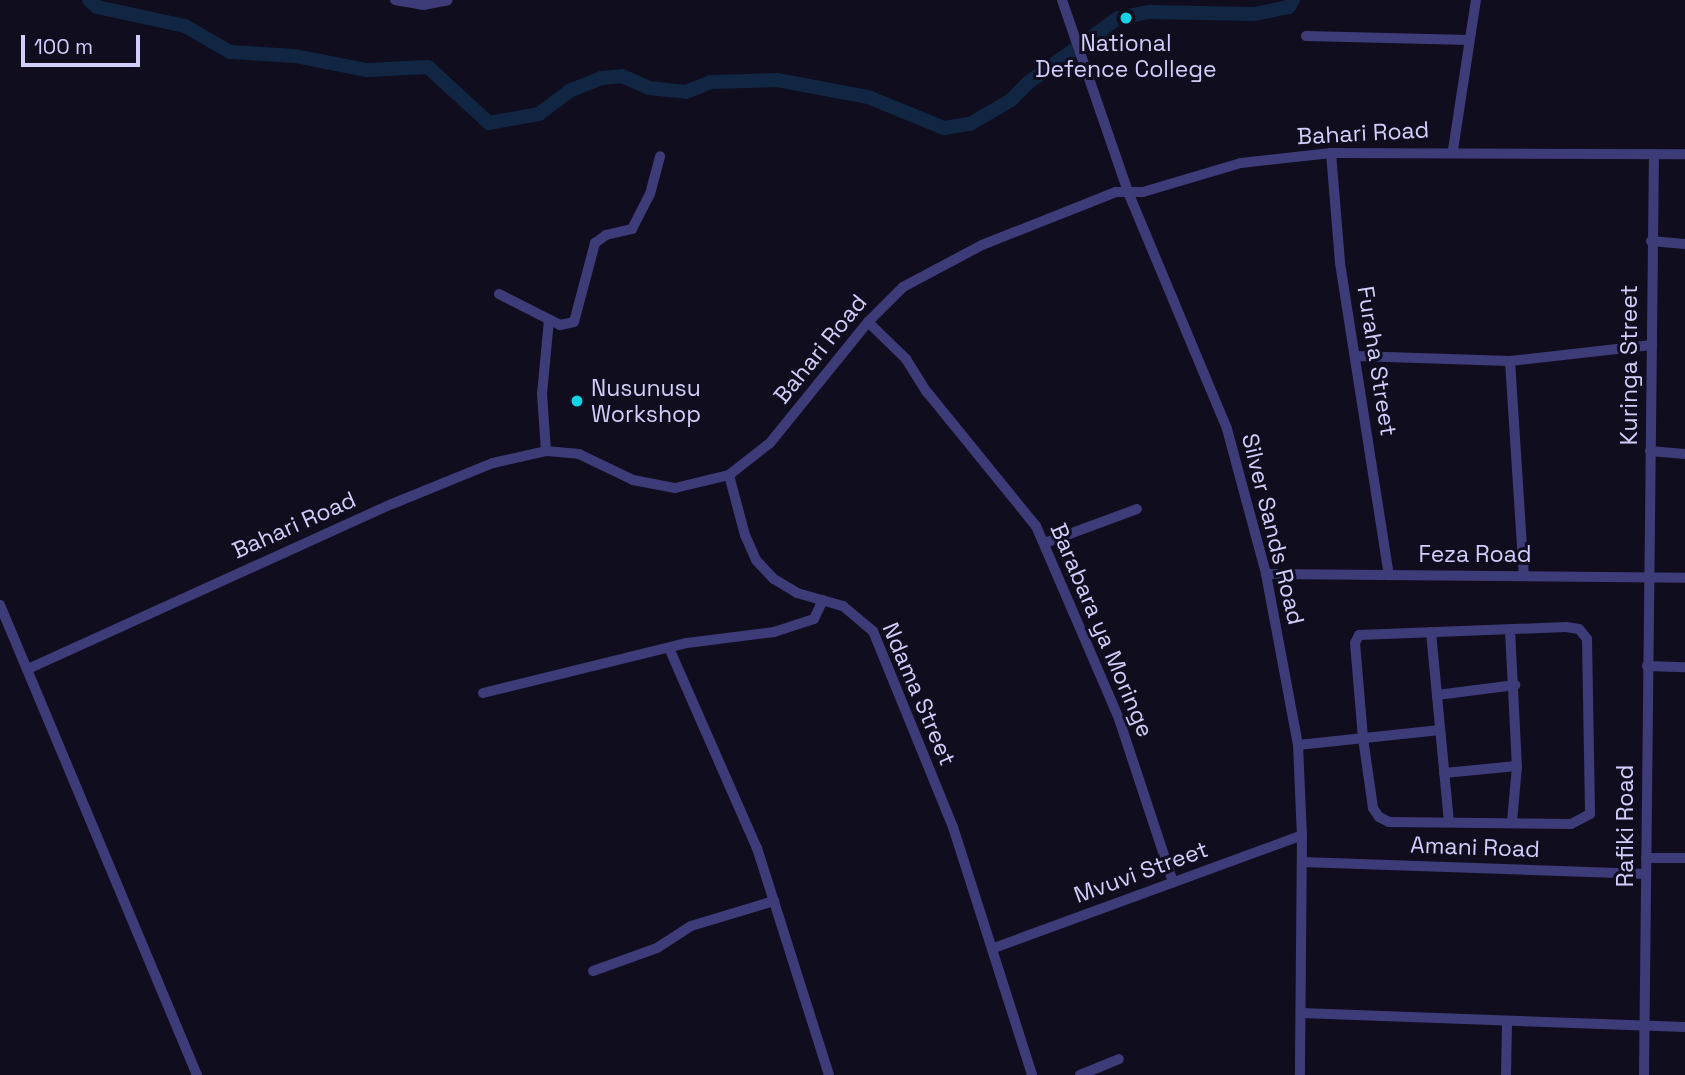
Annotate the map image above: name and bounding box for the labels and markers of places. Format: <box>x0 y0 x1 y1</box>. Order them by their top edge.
marker: National Defence College <box>1118 10 1134 26</box>
place label: National Defence College <box>1035 29 1217 83</box>
place label: Nusunusu Workshop <box>591 374 701 428</box>
marker: Nusunusu Workshop <box>569 393 585 409</box>

